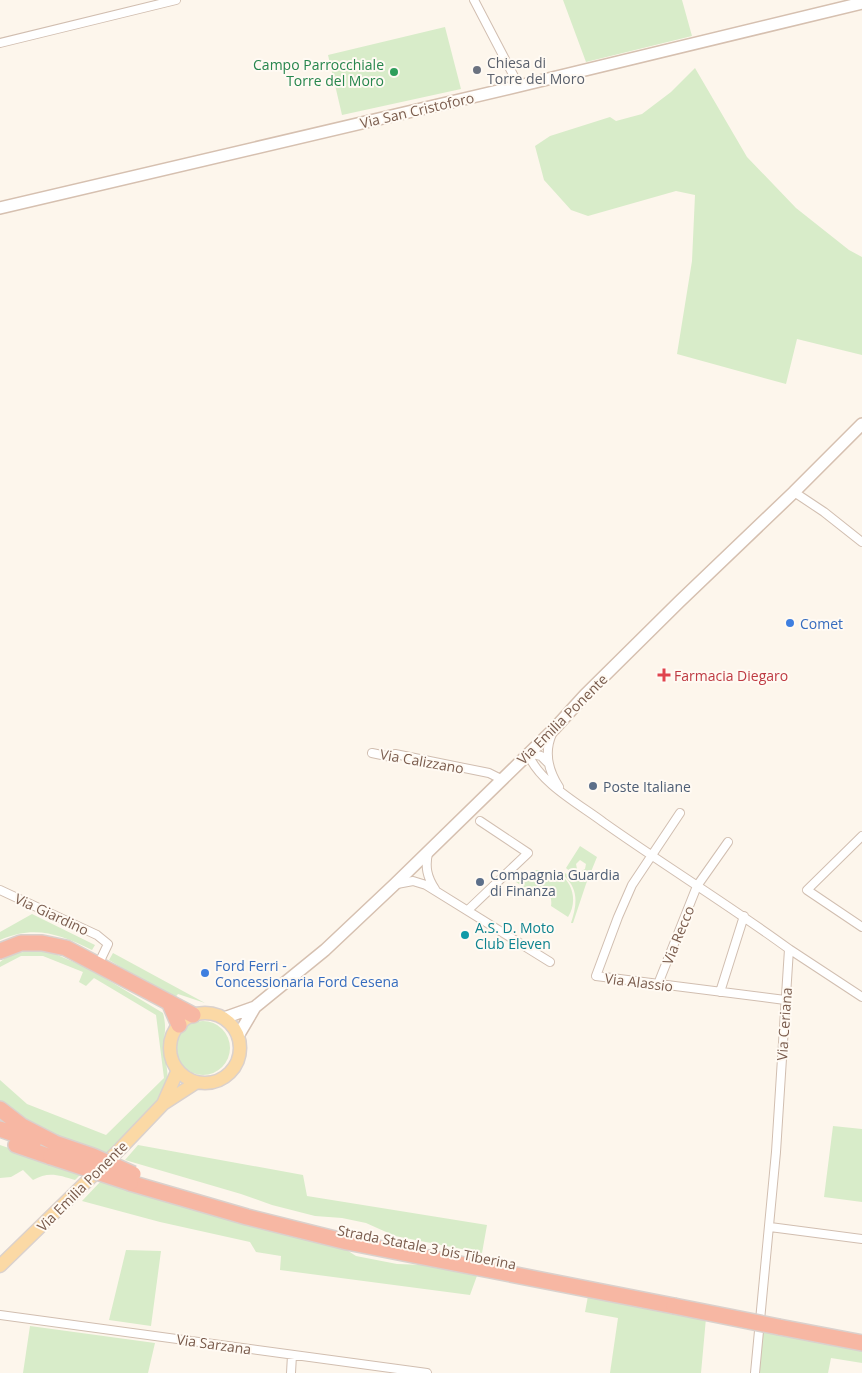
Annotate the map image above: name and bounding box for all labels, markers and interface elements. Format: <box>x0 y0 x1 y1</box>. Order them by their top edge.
place label: Chiesa di Torre del Moro <box>487 53 585 88</box>
place label: Campo Parrocchiale Torre del Moro <box>253 55 384 90</box>
marker: Chiesa di Torre del Moro <box>471 64 483 76</box>
marker: Campo Parrocchiale Torre del Moro <box>388 66 400 78</box>
street label: Via San Cristoforo <box>358 88 476 132</box>
place label: Comet <box>800 614 843 633</box>
marker: Comet <box>784 617 796 629</box>
place label: Farmacia Diegaro <box>674 666 788 685</box>
street label: Via Emilia Ponente <box>513 669 612 768</box>
marker: Farmacia Diegaro <box>658 669 670 681</box>
street label: Via Calizzano <box>379 744 465 778</box>
place label: Poste Italiane <box>603 777 691 796</box>
marker: Poste Italiane <box>587 780 599 792</box>
place label: Compagnia Guardia di Finanza <box>490 865 620 900</box>
marker: Compagnia Guardia di Finanza <box>474 876 486 888</box>
street label: Via Giardino <box>12 889 92 939</box>
street label: Via Recco <box>658 903 698 967</box>
place label: A.S. D. Moto Club Eleven <box>475 918 554 953</box>
marker: A.S. D. Moto Club Eleven <box>459 929 471 941</box>
place label: Ford Ferri - Concessionaria Ford Cesena <box>215 956 399 991</box>
marker: Ford Ferri - Concessionaria Ford Cesena <box>199 967 211 979</box>
street label: Via Alassio <box>604 968 674 996</box>
street label: Via Ceriana <box>772 987 796 1061</box>
street label: Via Emilia Ponente <box>33 1136 132 1235</box>
street label: Strada Statale 3 bis Tiberina <box>336 1220 518 1274</box>
street label: Via Sarzana <box>175 1329 253 1359</box>

